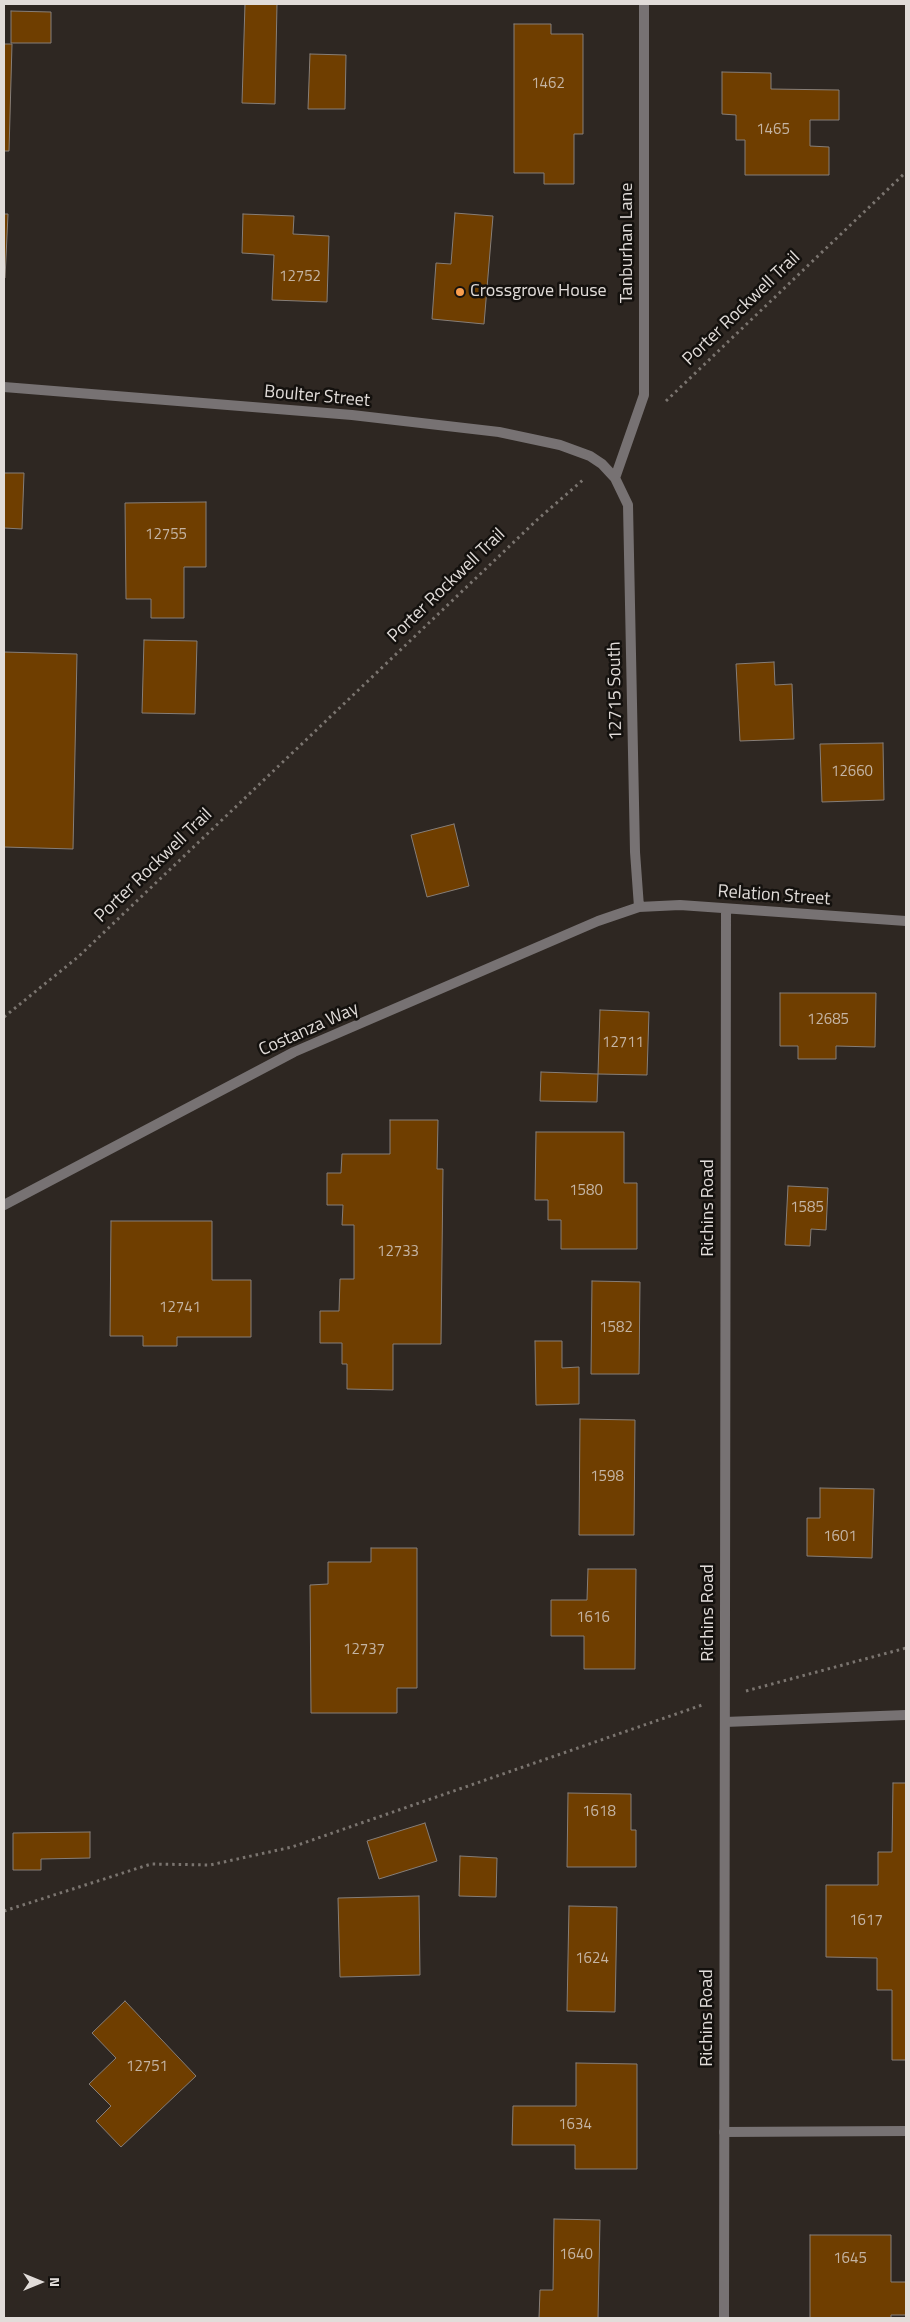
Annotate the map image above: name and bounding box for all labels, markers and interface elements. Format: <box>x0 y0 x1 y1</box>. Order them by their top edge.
house number: 1462 <box>531 75 565 93</box>
house number: 1465 <box>756 121 790 139</box>
street label: Tanburhan Lane <box>617 183 639 303</box>
street label: Porter Rockwell Trail <box>679 247 805 371</box>
house number: 12752 <box>279 268 321 286</box>
place label: Crossgrove House <box>470 281 607 303</box>
marker: Crossgrove House <box>454 286 466 298</box>
street label: Boulter Street <box>263 382 371 412</box>
street label: Porter Rockwell Trail <box>384 524 510 648</box>
house number: 12755 <box>145 526 187 544</box>
street label: 12715 South <box>604 641 628 741</box>
house number: 12660 <box>831 763 873 781</box>
street label: Porter Rockwell Trail <box>91 804 217 928</box>
street label: Relation Street <box>717 881 831 911</box>
street label: Costanza Way <box>256 998 362 1062</box>
house number: 12685 <box>807 1011 849 1029</box>
house number: 12711 <box>602 1034 644 1052</box>
street label: Richins Road <box>698 1159 720 1257</box>
house number: 1580 <box>569 1182 603 1200</box>
house number: 1585 <box>790 1199 824 1217</box>
house number: 12733 <box>377 1243 419 1261</box>
house number: 12741 <box>159 1299 201 1317</box>
house number: 1582 <box>599 1319 633 1337</box>
house number: 1598 <box>590 1468 624 1486</box>
house number: 1601 <box>823 1528 857 1546</box>
street label: Richins Road <box>698 1564 720 1662</box>
house number: 1616 <box>576 1609 610 1627</box>
house number: 12737 <box>343 1641 385 1659</box>
house number: 1618 <box>582 1803 616 1821</box>
house number: 1617 <box>849 1912 883 1930</box>
house number: 1624 <box>575 1950 609 1968</box>
street label: Richins Road <box>697 1969 719 2067</box>
house number: 12751 <box>126 2058 168 2076</box>
house number: 1634 <box>558 2116 592 2134</box>
house number: 1640 <box>559 2246 593 2264</box>
house number: 1645 <box>833 2250 867 2268</box>
north arrow <box>15 2257 65 2307</box>
text: N <box>45 2277 66 2287</box>

